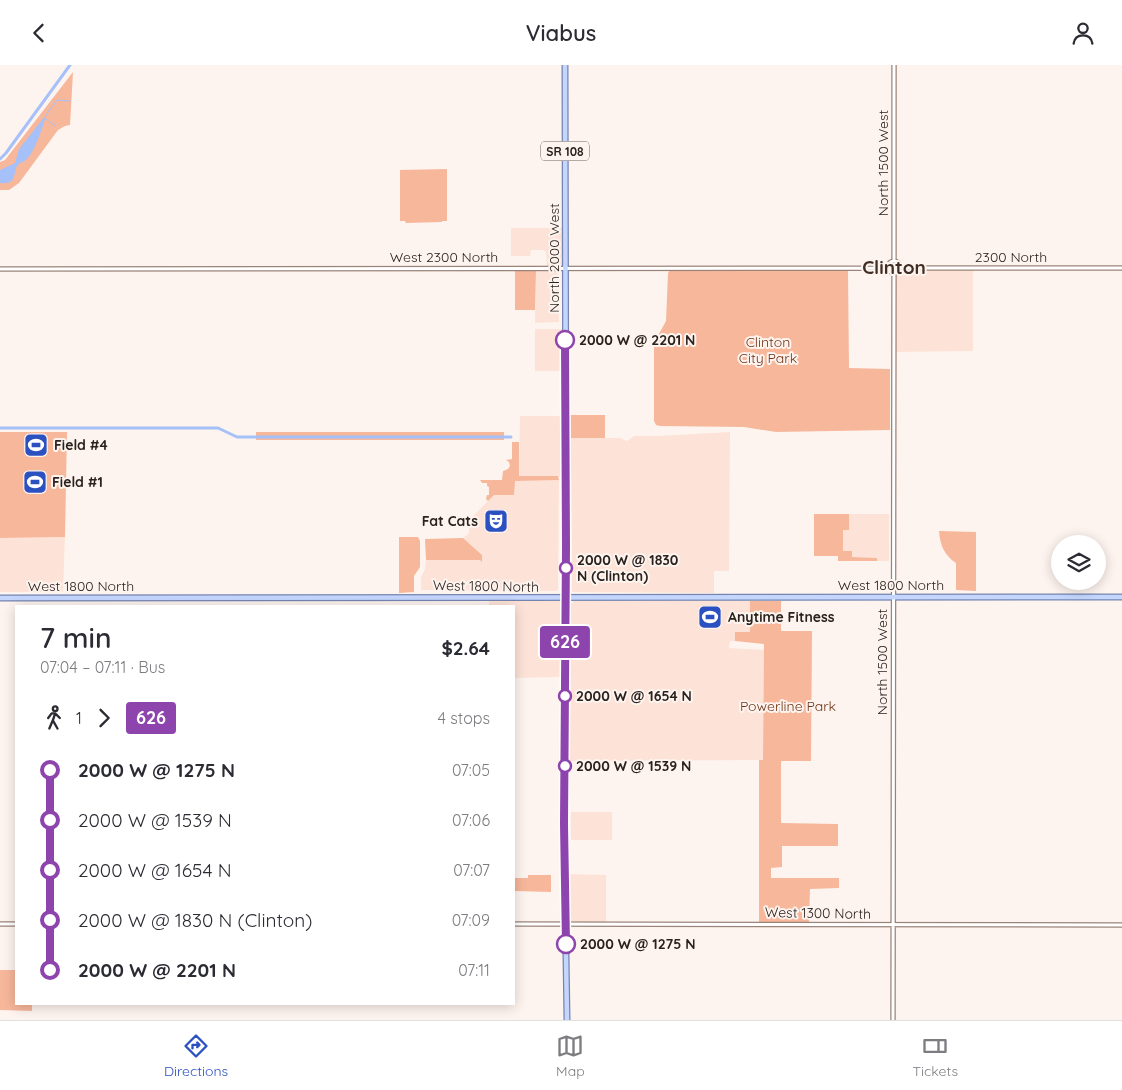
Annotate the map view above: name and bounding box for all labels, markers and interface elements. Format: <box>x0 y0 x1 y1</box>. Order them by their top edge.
icon: back <box>25 19 53 47</box>
text: Viabus <box>526 19 596 47</box>
icon: person <box>1069 19 1097 47</box>
street label: North 1500 West <box>874 110 892 216</box>
road number: SR 108 <box>541 141 589 160</box>
street label: North 2000 West <box>545 203 563 313</box>
street label: West 2300 North <box>390 248 498 266</box>
street label: 2300 North <box>975 248 1047 266</box>
district label: Clinton <box>862 255 926 279</box>
marker: 2000 W @ 2201 N <box>555 330 575 350</box>
place label: 2000 W @ 2201 N <box>579 331 695 349</box>
park label: Clinton City Park <box>739 333 797 367</box>
sports icon: Field #4 <box>23 432 49 458</box>
place label: Field #4 <box>54 436 108 454</box>
sports icon: Field #1 <box>22 469 48 495</box>
place label: Field #1 <box>52 473 103 491</box>
theatre icon: Fat Cats <box>483 508 509 534</box>
place label: Fat Cats <box>422 512 478 530</box>
map controls <box>1051 535 1106 590</box>
button: layers <box>1051 535 1106 590</box>
place label: 2000 W @ 1830 N (Clinton) <box>577 551 679 585</box>
marker: 2000 W @ 1830 N (Clinton) <box>559 561 573 575</box>
street label: West 1800 North <box>433 576 539 596</box>
street label: West 1800 North <box>838 576 944 594</box>
street label: West 1800 North <box>28 577 134 595</box>
sports icon: Anytime Fitness <box>697 604 723 630</box>
place label: Anytime Fitness <box>728 608 835 626</box>
street label: North 1500 West <box>873 609 891 715</box>
text: 7 min <box>40 620 111 655</box>
line badge: 626 <box>536 626 594 658</box>
text: 626 <box>550 630 580 653</box>
text: $2.64 <box>441 636 490 660</box>
text: 07:04 – 07:11 · Bus <box>40 657 165 677</box>
place label: 2000 W @ 1654 N <box>576 687 692 705</box>
marker: 2000 W @ 1654 N <box>558 689 572 703</box>
park label: Powerline Park <box>740 697 836 715</box>
icon: walk <box>40 704 68 732</box>
icon: forward <box>90 704 118 732</box>
text: 626 <box>136 706 166 729</box>
text: 1 <box>76 708 82 728</box>
text: 4 stops <box>437 708 490 728</box>
place label: 2000 W @ 1539 N <box>576 757 691 775</box>
text: 2000 W @ 1275 N <box>78 758 235 782</box>
marker: 2000 W @ 1539 N <box>558 759 572 773</box>
text: 07:05 <box>452 760 490 780</box>
text: 2000 W @ 1539 N <box>78 808 232 832</box>
text: 07:06 <box>452 810 490 830</box>
text: 2000 W @ 1654 N <box>78 858 231 882</box>
text: 07:07 <box>453 860 490 880</box>
street label: West 1300 North <box>765 903 871 923</box>
text: 2000 W @ 1830 N (Clinton) <box>78 908 312 932</box>
text: 07:09 <box>452 910 490 930</box>
marker: 2000 W @ 1275 N <box>556 934 576 954</box>
place label: 2000 W @ 1275 N <box>580 935 696 953</box>
text: 2000 W @ 2201 N <box>78 958 236 982</box>
text: 07:11 <box>458 960 490 980</box>
tab: Directions <box>164 1032 228 1080</box>
tab: Map <box>556 1032 585 1080</box>
tab: Tickets <box>913 1032 958 1080</box>

